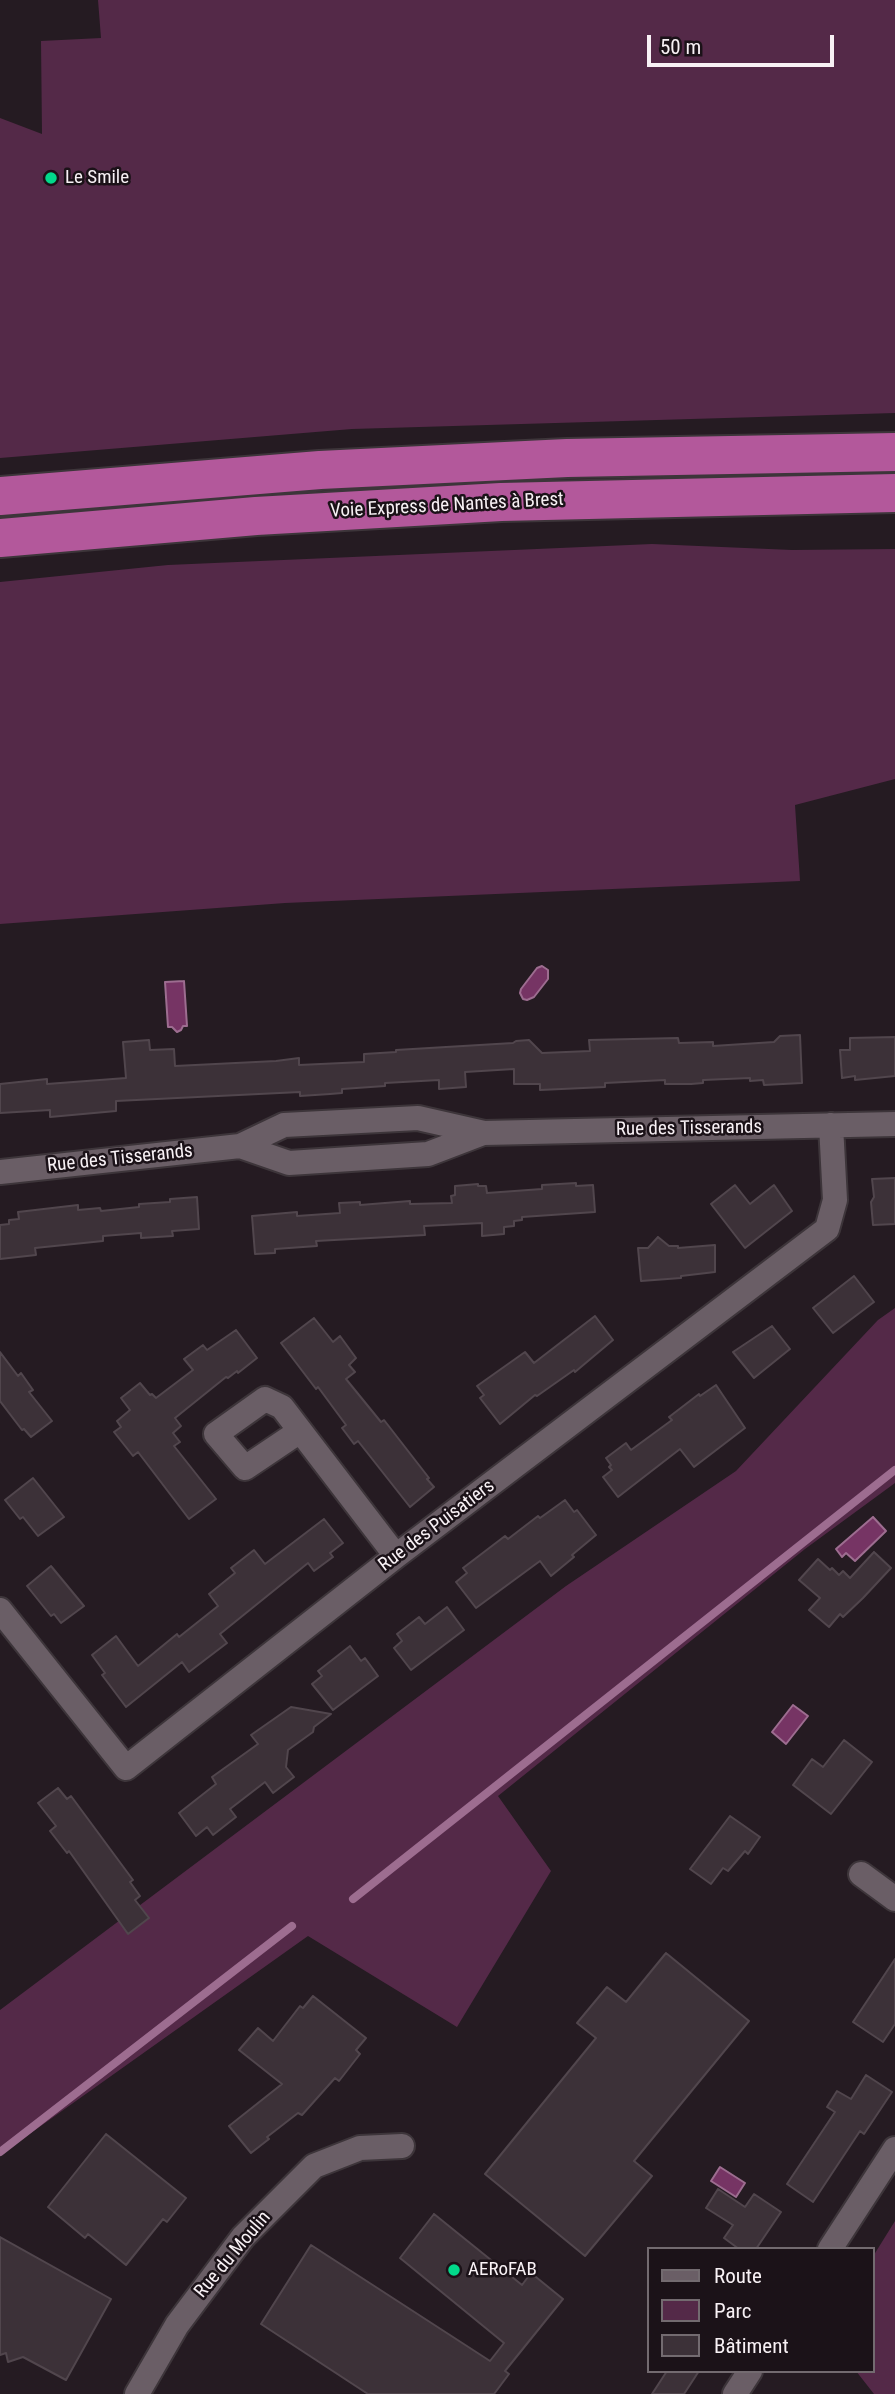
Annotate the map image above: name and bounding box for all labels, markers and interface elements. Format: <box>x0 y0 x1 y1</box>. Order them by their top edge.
scale bar <box>650 21 837 65</box>
text: 50 m <box>660 35 701 59</box>
place label: Le Smile <box>65 167 129 189</box>
marker: Le Smile <box>43 170 59 186</box>
street label: Voie Express de Nantes à Brest <box>330 488 564 524</box>
street label: Rue des Tisserands <box>616 1116 762 1142</box>
street label: Rue des Tisserands <box>46 1140 194 1178</box>
street label: Rue des Puisatiers <box>375 1475 499 1577</box>
street label: Rue du Moulin <box>190 2207 276 2303</box>
legend <box>646 2247 874 2373</box>
place label: AERoFAB <box>468 2259 537 2281</box>
marker: AERoFAB <box>446 2262 462 2278</box>
text: Route <box>714 2264 762 2288</box>
text: Parc <box>714 2299 752 2323</box>
text: Bâtiment <box>714 2334 789 2358</box>

